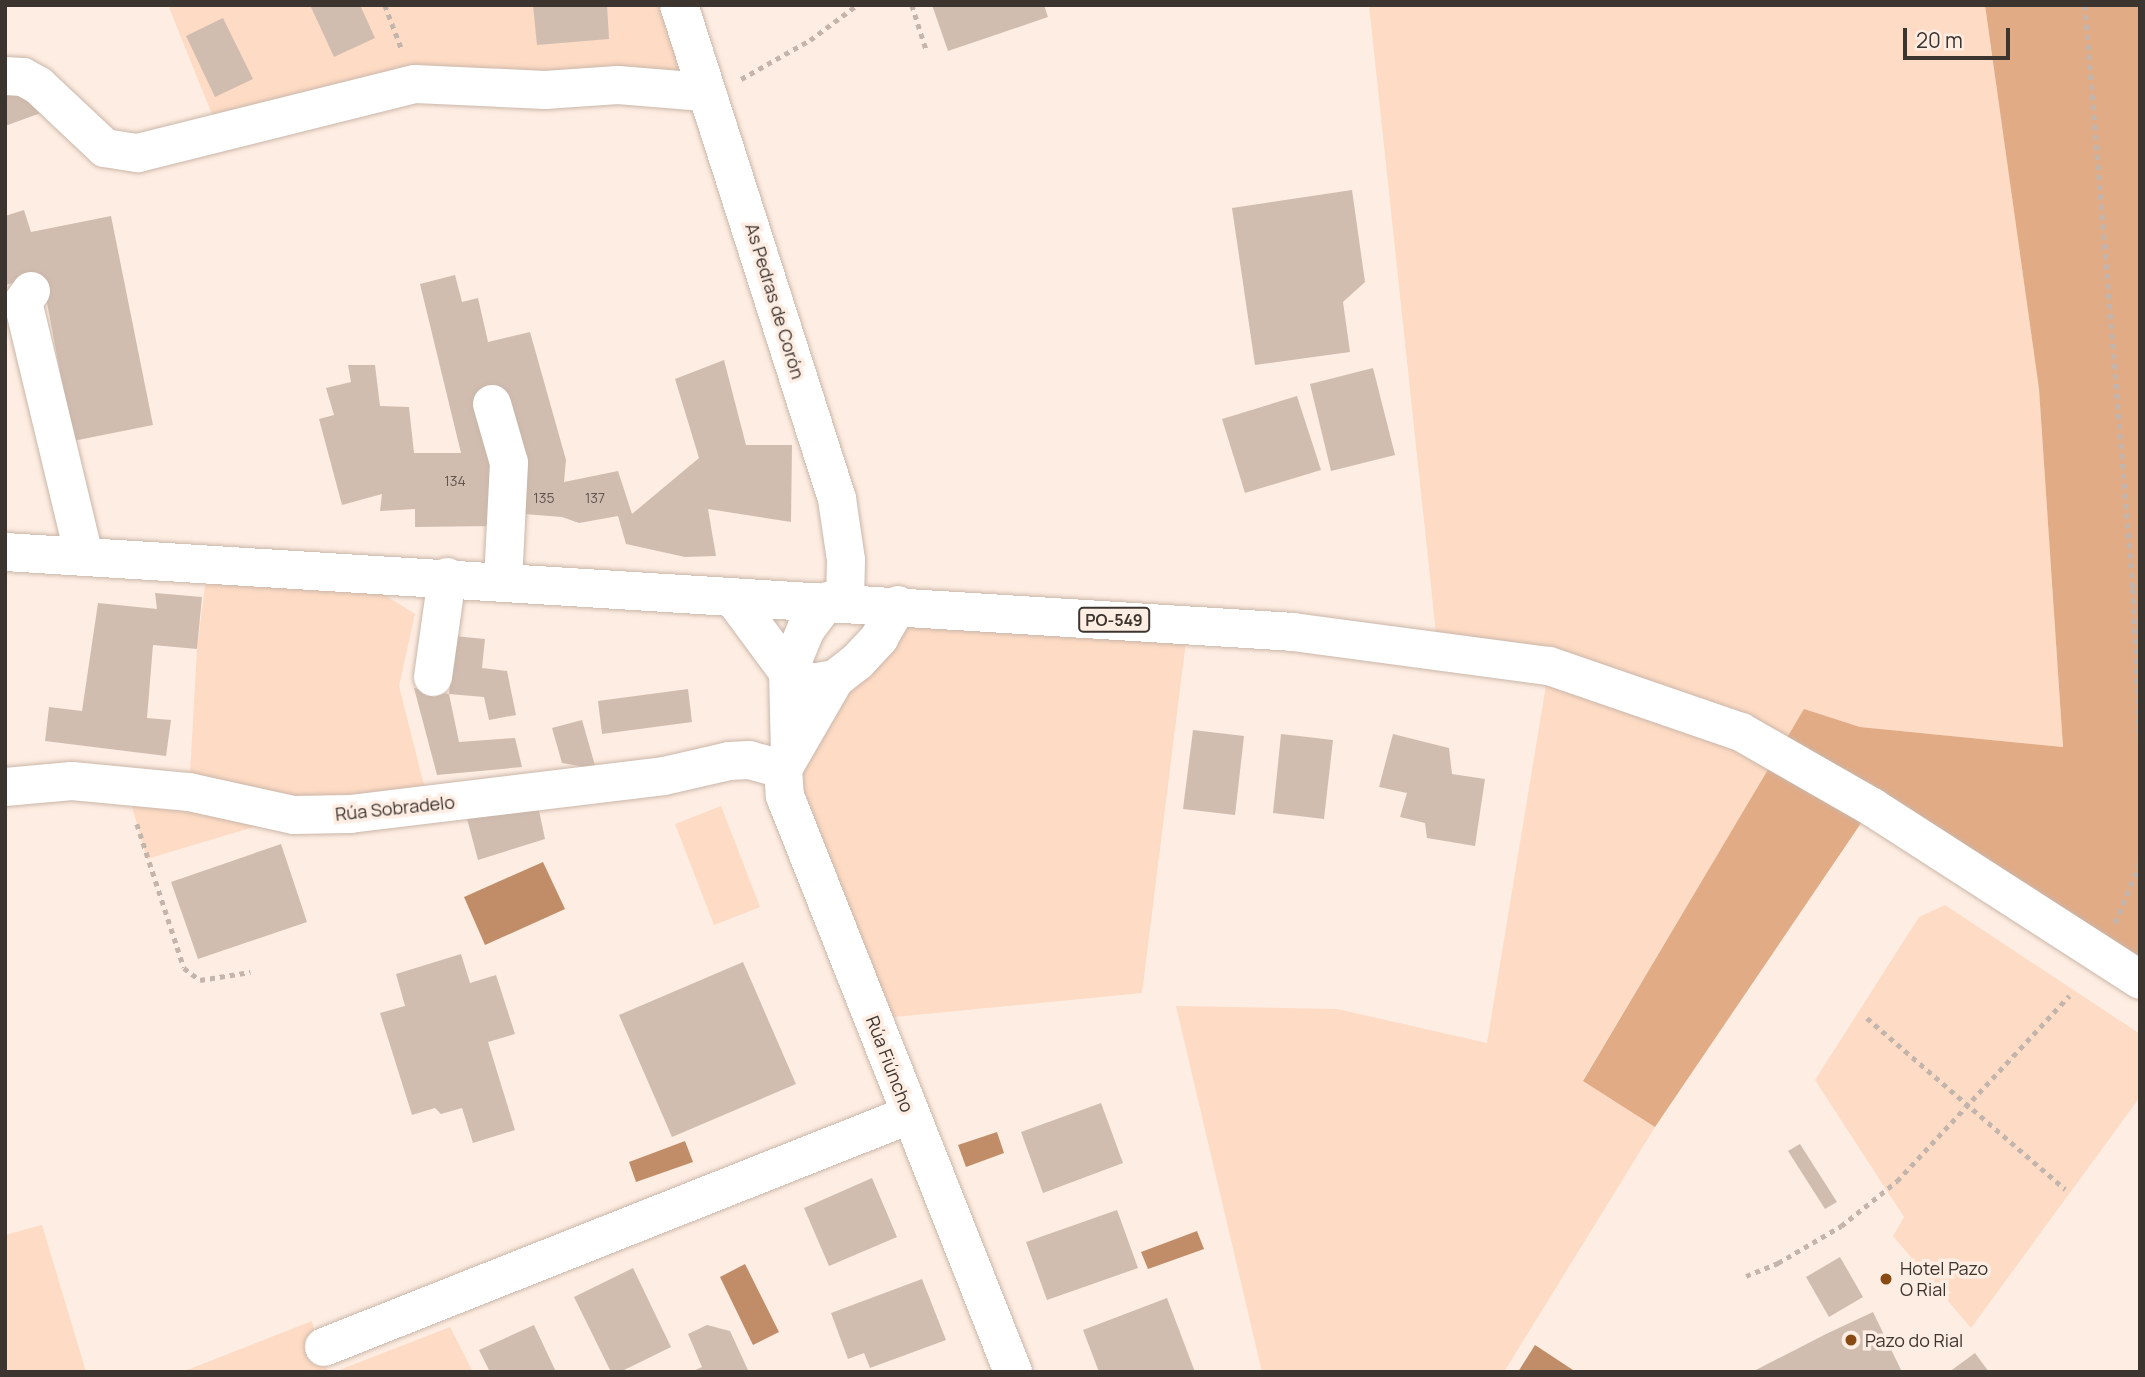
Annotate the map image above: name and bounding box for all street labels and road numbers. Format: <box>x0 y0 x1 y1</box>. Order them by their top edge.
street label: As Pedras de Corón <box>741 221 809 381</box>
road number: PO-549 <box>1077 608 1151 632</box>
street label: Rúa Sobradelo <box>334 791 456 825</box>
street label: Rúa Fiúncho <box>862 1013 918 1115</box>

